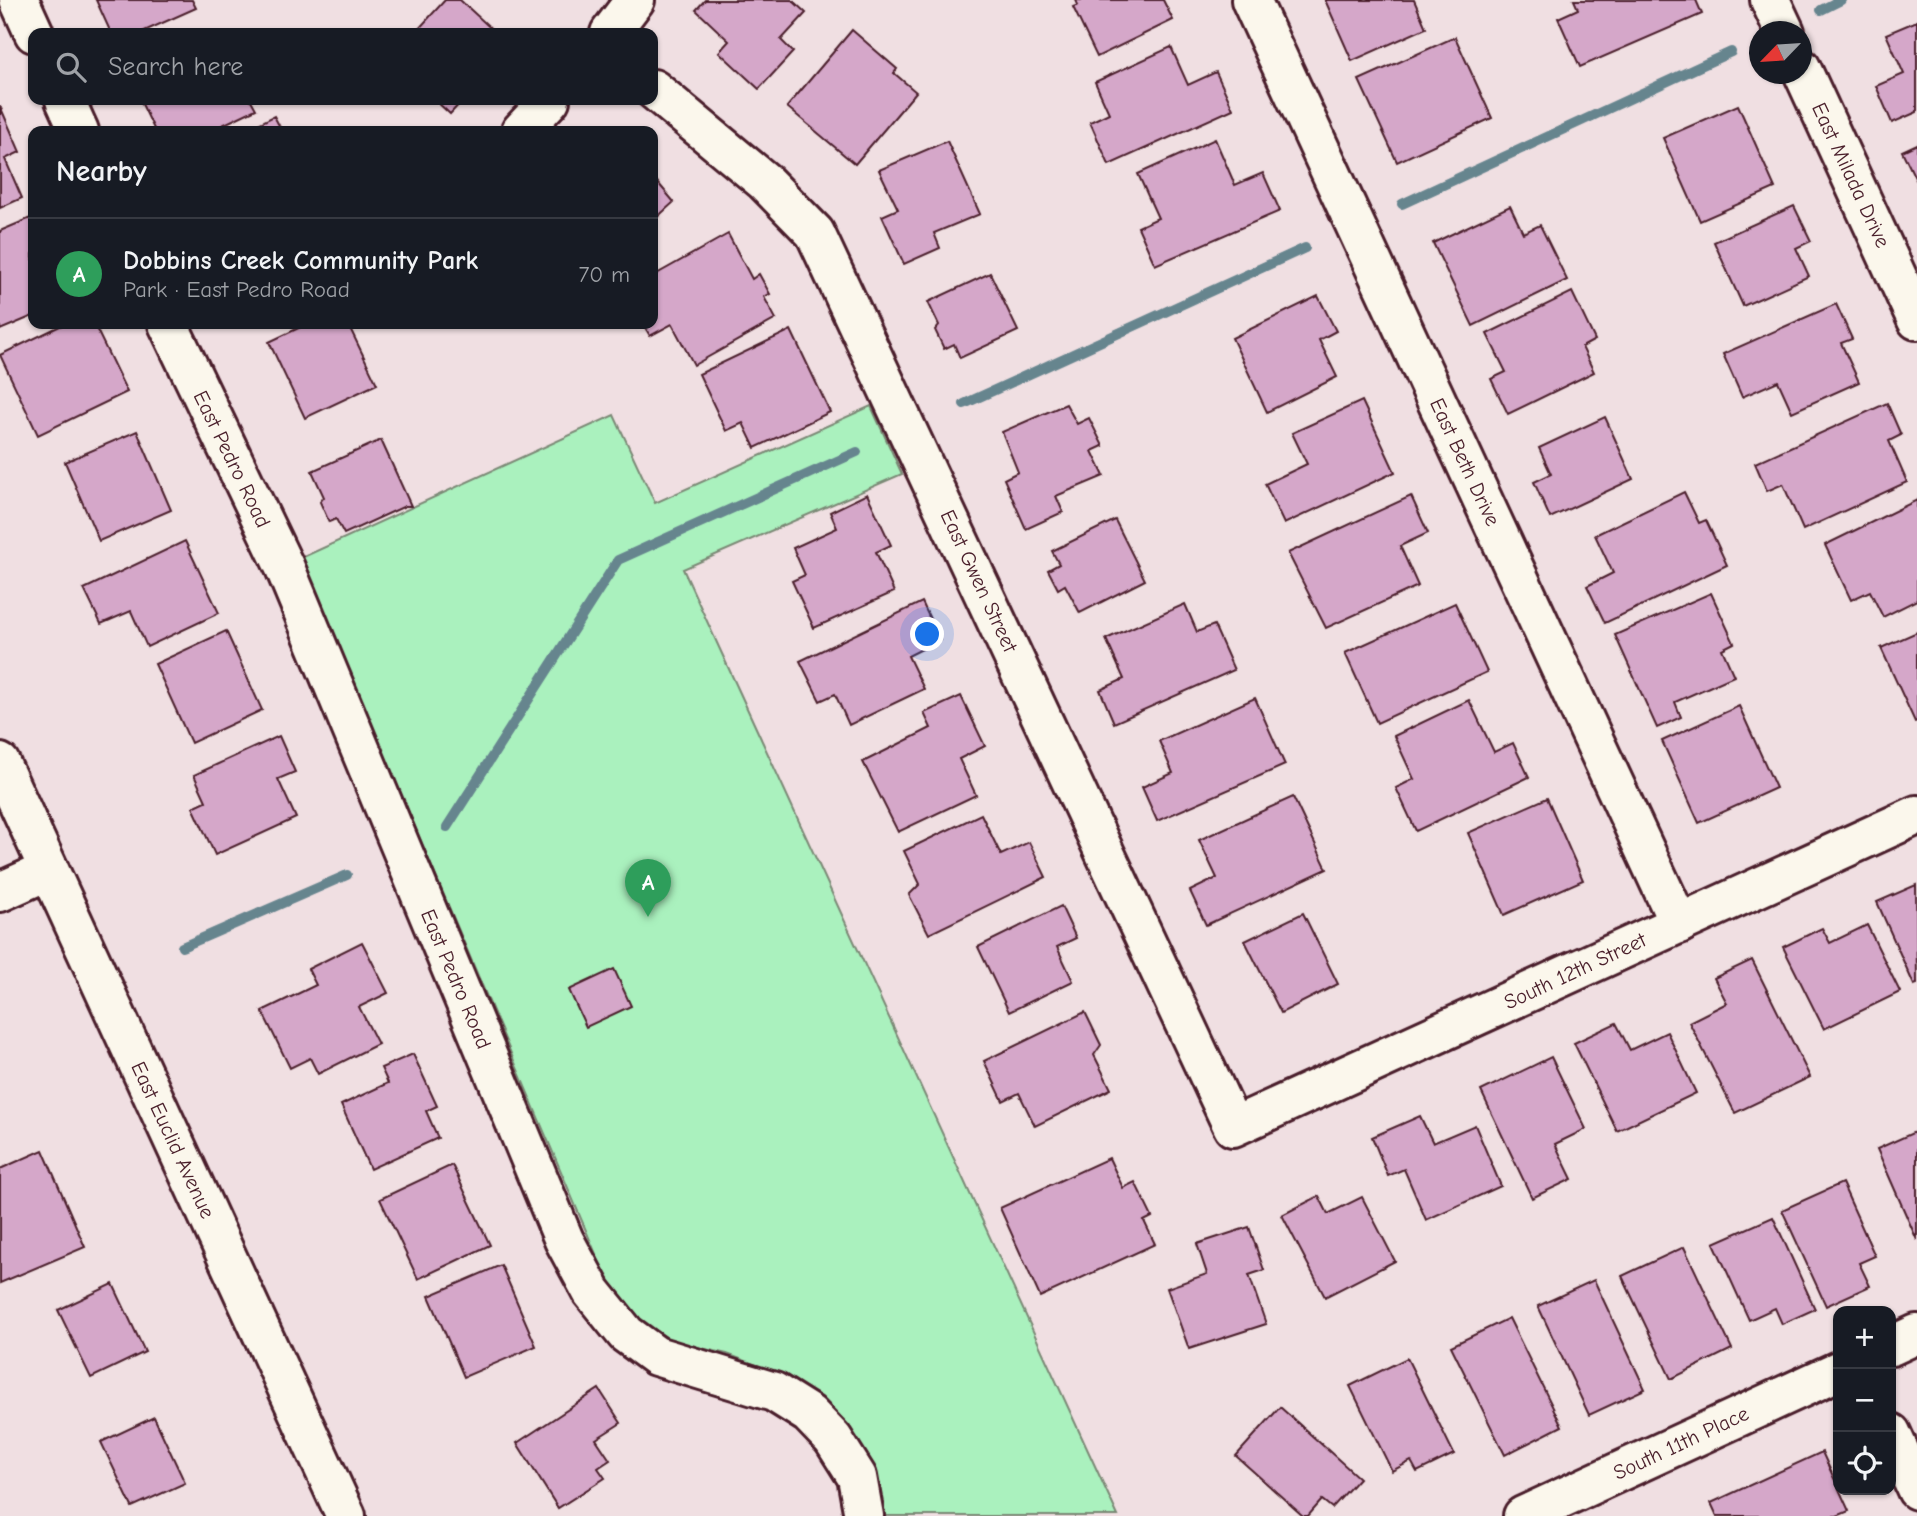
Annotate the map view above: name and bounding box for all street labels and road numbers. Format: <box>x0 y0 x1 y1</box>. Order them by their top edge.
street label: East Milada Drive <box>1807 99 1895 251</box>
street label: East Pedro Road <box>189 387 275 531</box>
street label: East Beth Drive <box>1425 394 1505 530</box>
street label: East Gwen Street <box>936 506 1023 657</box>
street label: East Pedro Road <box>416 906 496 1052</box>
street label: South 12th Street <box>1500 927 1651 1014</box>
street label: East Euclid Avenue <box>126 1058 220 1222</box>
street label: South 11th Place <box>1610 1401 1752 1485</box>

